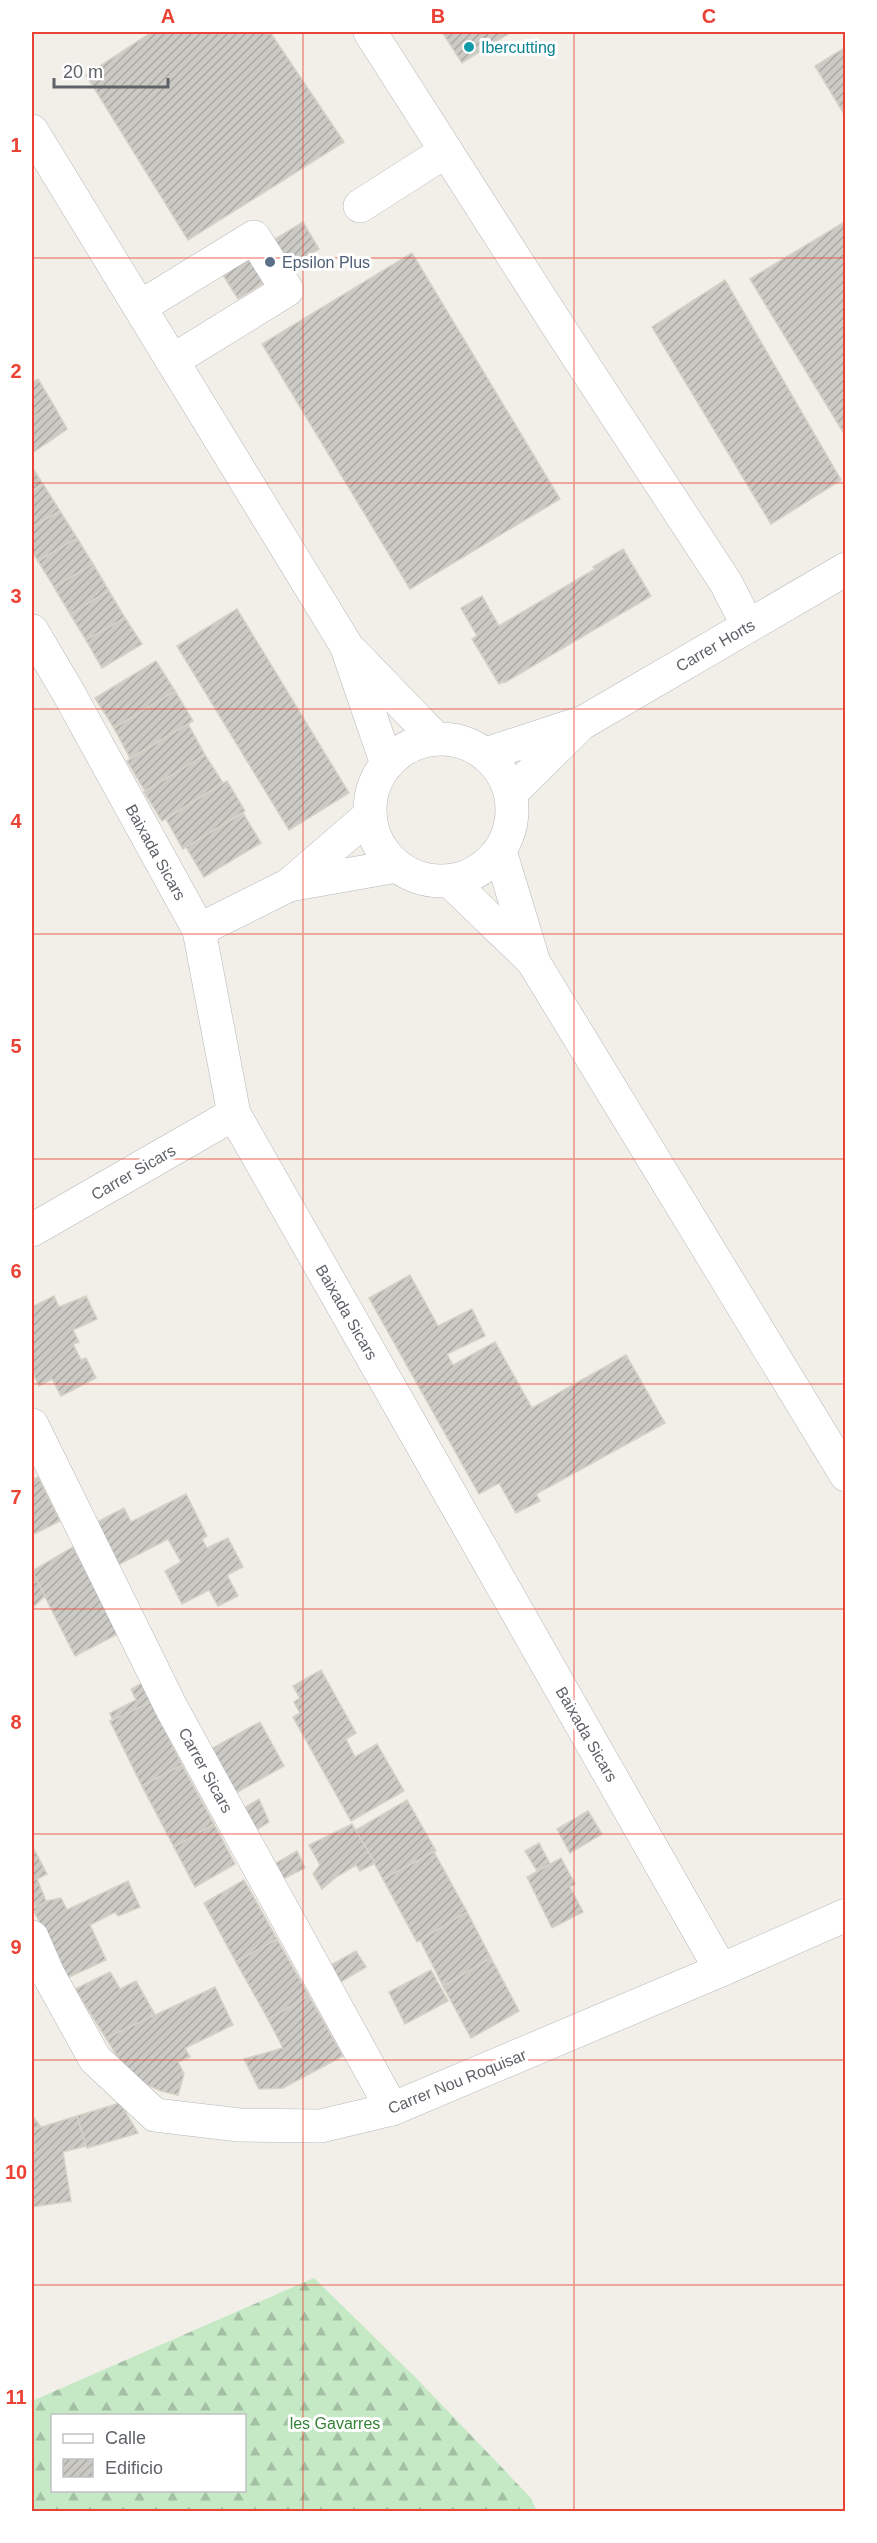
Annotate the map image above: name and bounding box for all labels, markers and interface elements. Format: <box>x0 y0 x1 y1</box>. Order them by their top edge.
text: A <box>161 5 175 27</box>
text: B <box>431 5 445 27</box>
text: C <box>702 5 716 27</box>
place label: Ibercutting <box>481 39 556 56</box>
marker: Ibercutting <box>462 40 476 54</box>
scale bar <box>54 51 168 89</box>
text: 20 m <box>63 62 103 82</box>
text: 1 <box>10 134 22 156</box>
place label: Epsilon Plus <box>282 254 370 271</box>
marker: Epsilon Plus <box>263 255 277 269</box>
text: 2 <box>10 360 22 382</box>
text: 3 <box>10 585 22 607</box>
street label: Carrer Horts <box>673 616 758 675</box>
street label: Baixada Sicars <box>122 801 189 903</box>
text: 4 <box>10 810 22 832</box>
text: 5 <box>10 1035 22 1057</box>
street label: Carrer Sicars <box>88 1142 178 1203</box>
text: 6 <box>10 1260 22 1282</box>
street label: Baixada Sicars <box>313 1262 381 1363</box>
text: 7 <box>10 1486 22 1508</box>
street label: Baixada Sicars <box>553 1684 621 1785</box>
text: 8 <box>10 1711 22 1733</box>
street label: Carrer Sicars <box>175 1725 236 1816</box>
text: 9 <box>10 1936 22 1958</box>
street label: Carrer Nou Roquisar <box>386 2046 529 2117</box>
text: 10 <box>5 2161 27 2183</box>
text: 11 <box>5 2386 27 2408</box>
legend <box>51 2414 246 2492</box>
park label: les Gavarres <box>290 2415 380 2432</box>
text: Calle <box>105 2428 146 2448</box>
text: Edificio <box>105 2458 163 2478</box>

